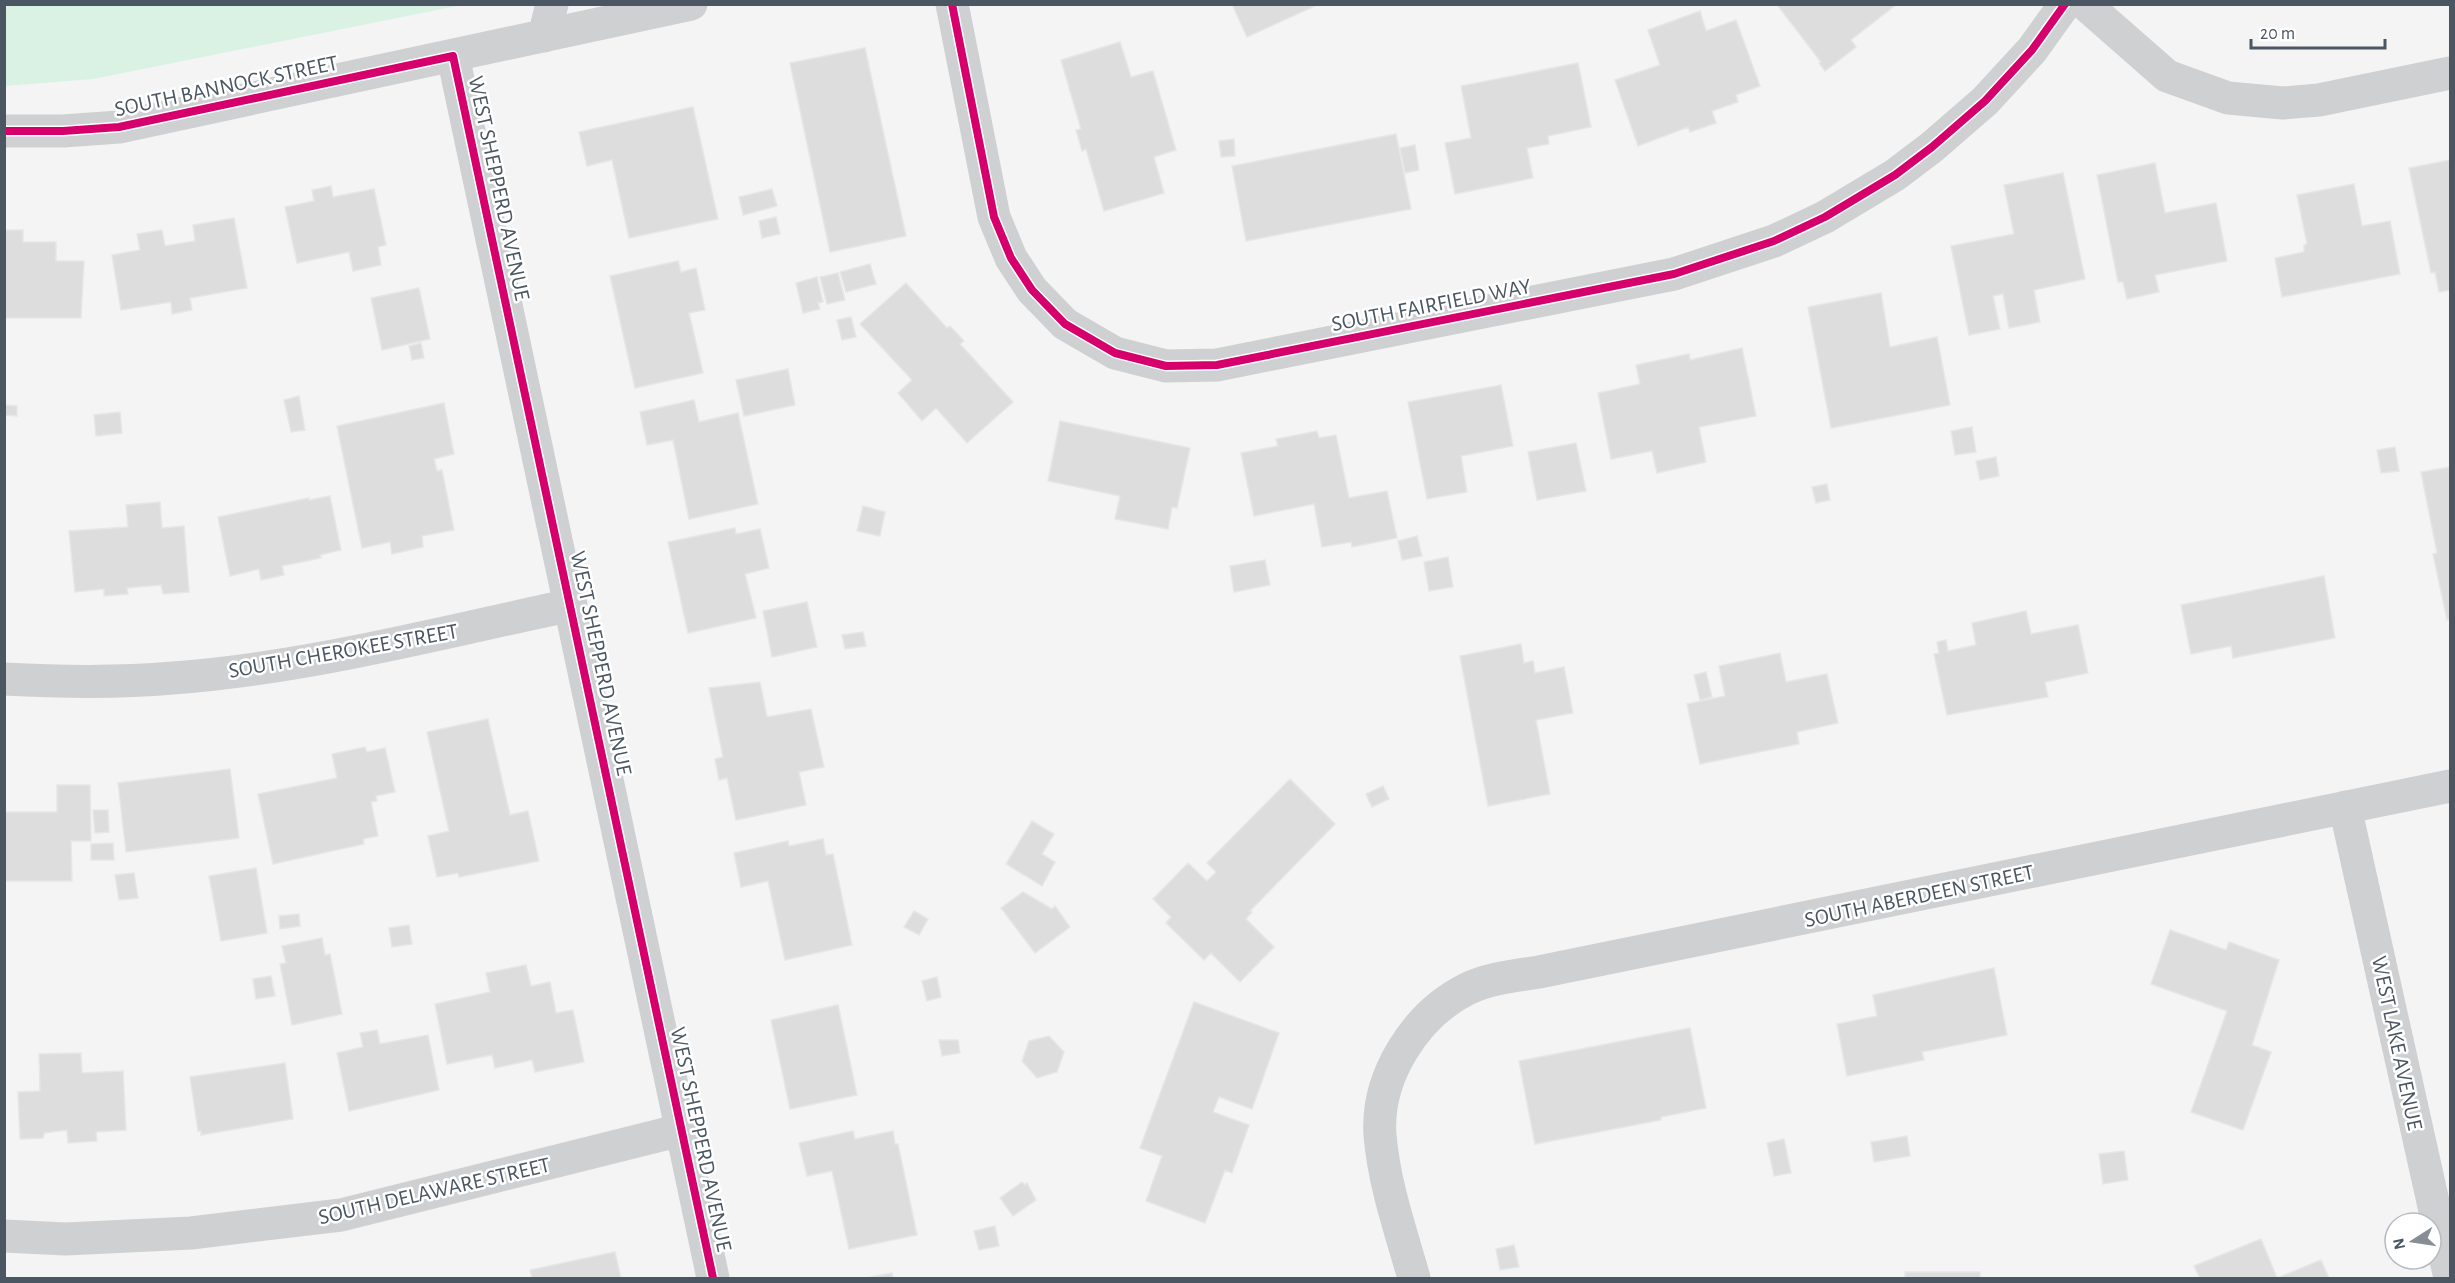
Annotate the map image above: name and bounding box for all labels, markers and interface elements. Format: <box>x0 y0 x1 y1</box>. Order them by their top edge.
scale bar <box>2251 12 2384 50</box>
text: 20 m <box>2260 25 2295 43</box>
street label: SOUTH BANNOCK STREET <box>112 51 340 120</box>
street label: WEST SHEPPERD AVENUE <box>464 74 534 303</box>
street label: SOUTH FAIRFIELD WAY <box>1330 275 1533 335</box>
street label: WEST SHEPPERD AVENUE <box>566 549 636 778</box>
street label: SOUTH CHEROKEE STREET <box>227 620 460 682</box>
street label: SOUTH ABERDEEN STREET <box>1802 861 2036 931</box>
street label: WEST LAKE AVENUE <box>2368 954 2426 1133</box>
street label: WEST SHEPPERD AVENUE <box>666 1025 736 1254</box>
street label: SOUTH DELAWARE STREET <box>316 1154 552 1228</box>
north arrow <box>2383 1211 2443 1271</box>
text: N <box>2390 1237 2408 1251</box>

